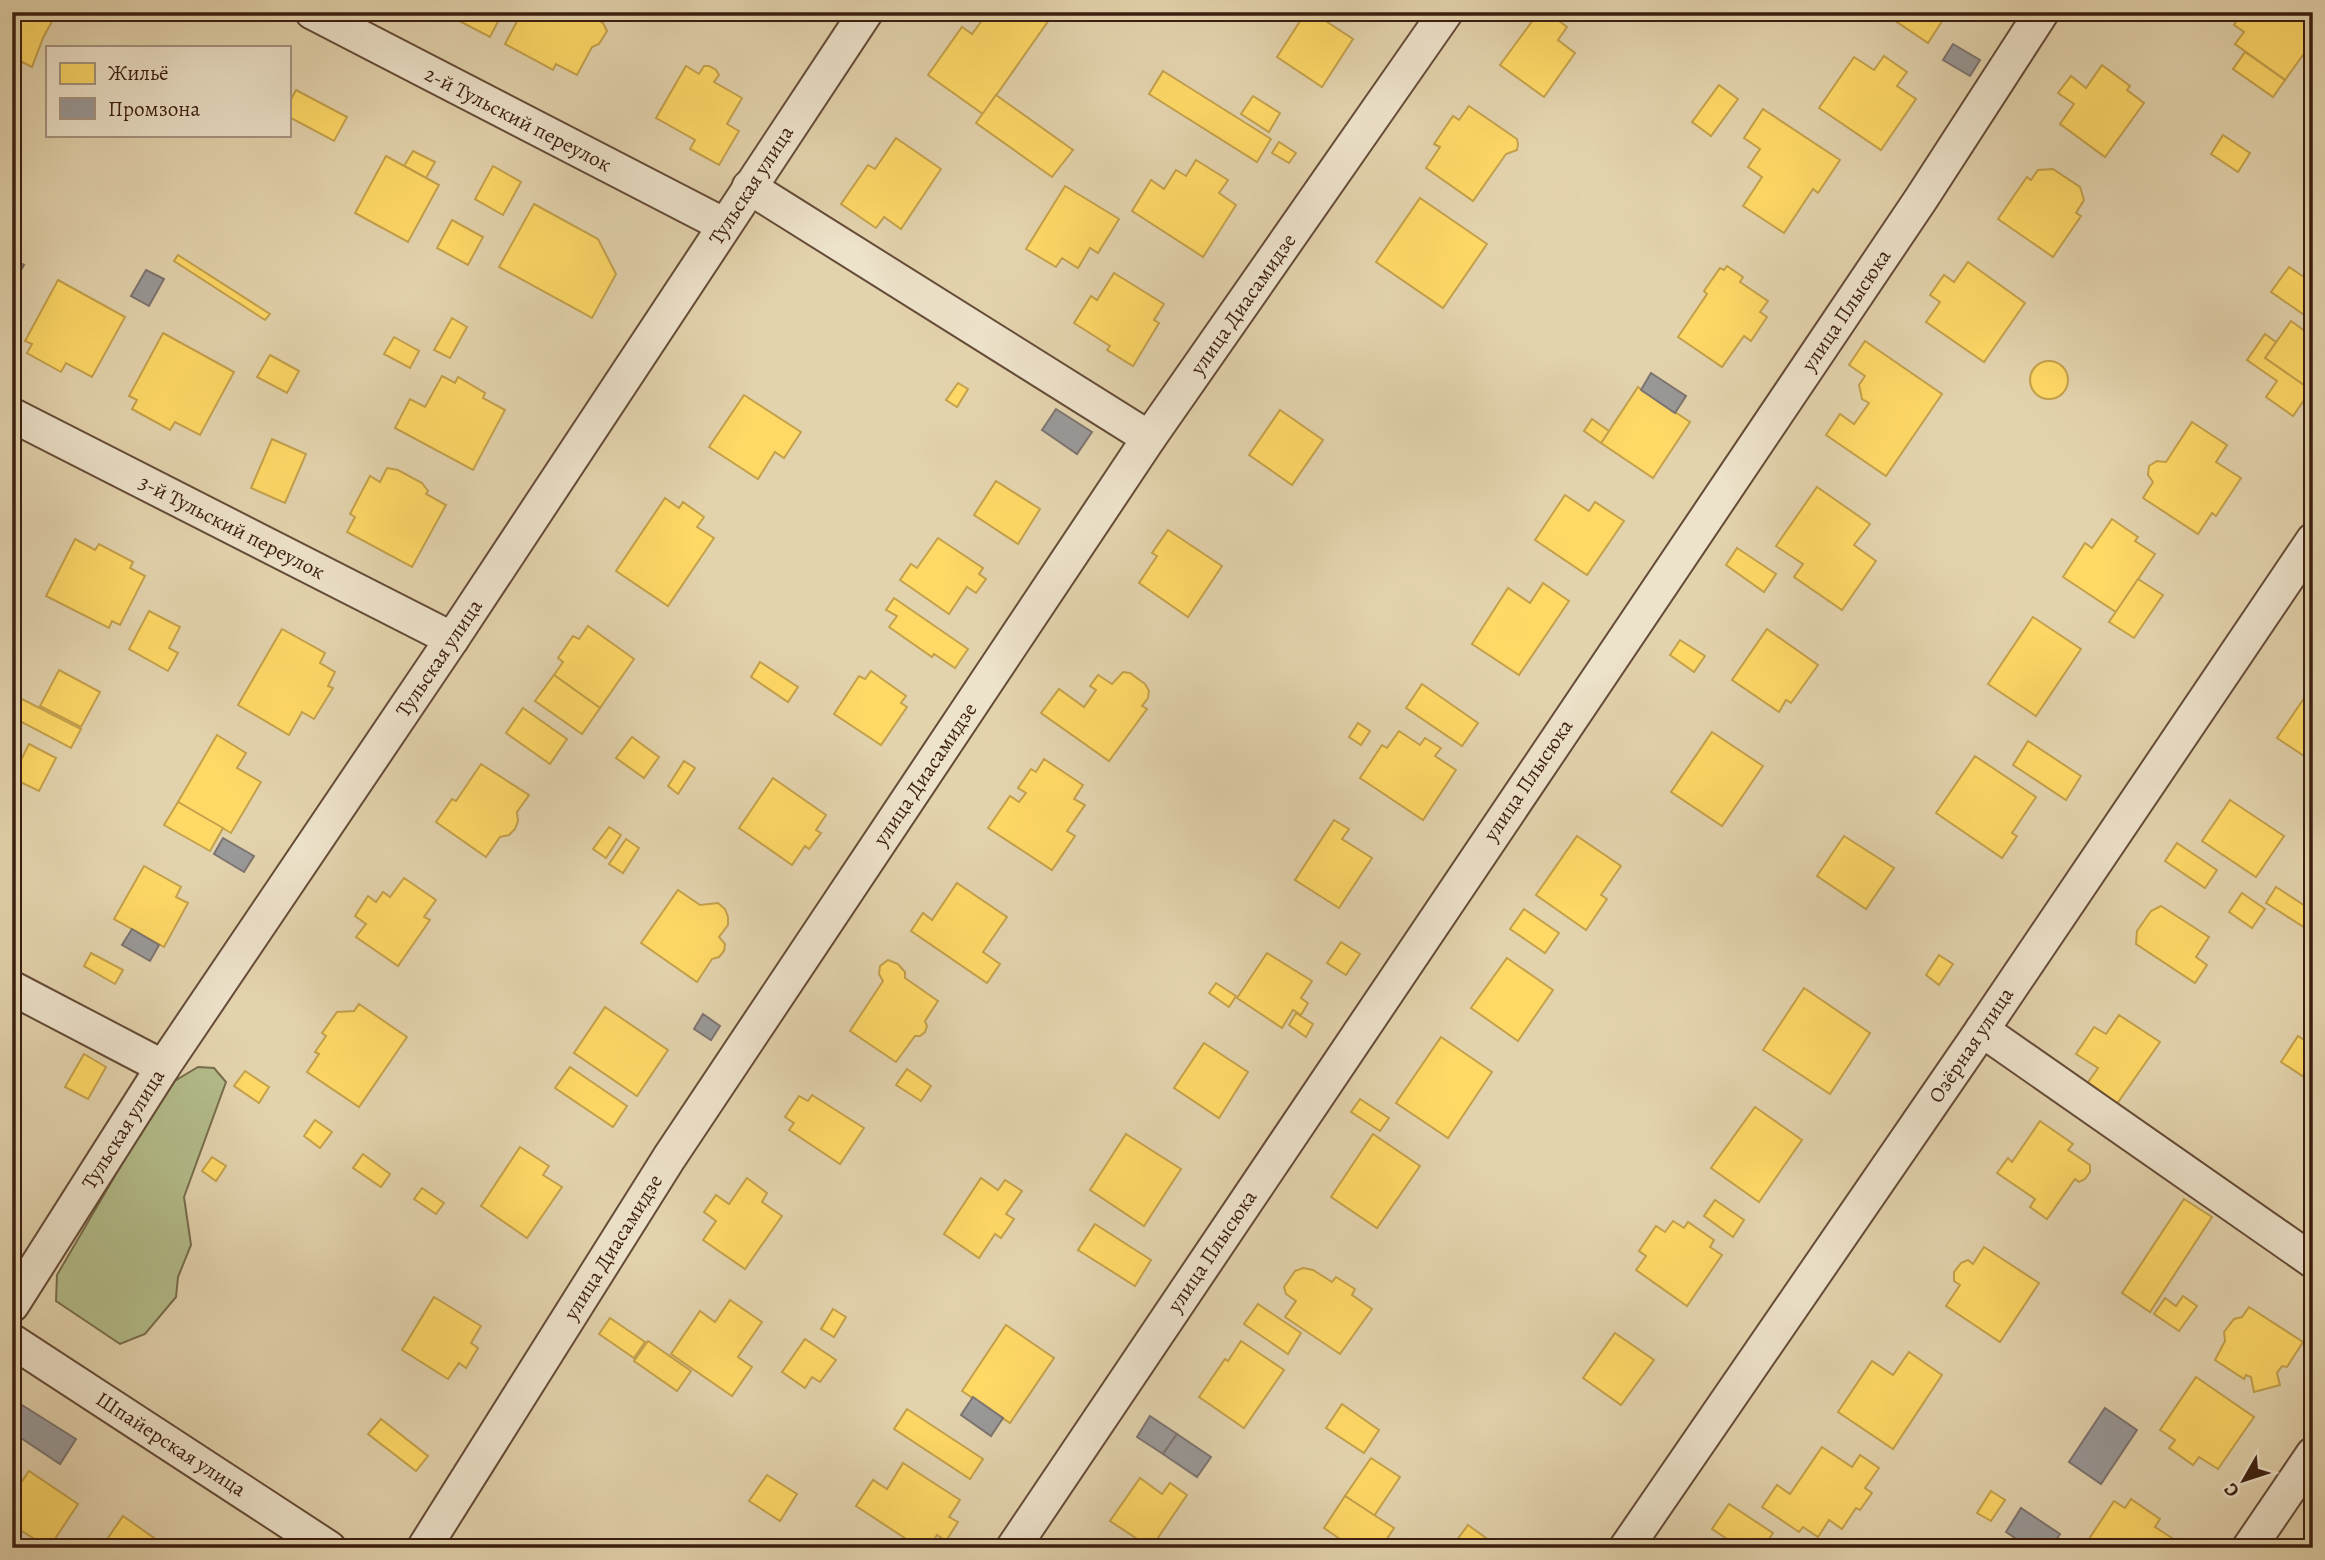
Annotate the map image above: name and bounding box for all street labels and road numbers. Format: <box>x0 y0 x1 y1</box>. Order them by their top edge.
street label: 2-й Тульский переулок <box>420 60 616 178</box>
street label: Тульская улица <box>702 120 800 250</box>
street label: улица Диасамидзе <box>1183 228 1302 381</box>
street label: улица Плысюка <box>1794 243 1897 377</box>
street label: 3-й Тульский переулок <box>134 468 330 586</box>
street label: Тульская улица <box>389 593 489 723</box>
street label: улица Диасамидзе <box>866 697 983 852</box>
street label: улица Плысюка <box>1476 713 1579 847</box>
street label: Озёрная улица <box>1922 981 2020 1108</box>
street label: Тульская улица <box>75 1063 171 1194</box>
street label: улица Диасамидзе <box>556 1169 669 1326</box>
street label: улица Плысюка <box>1160 1184 1263 1318</box>
street label: Шпайерская улица <box>90 1385 252 1503</box>

